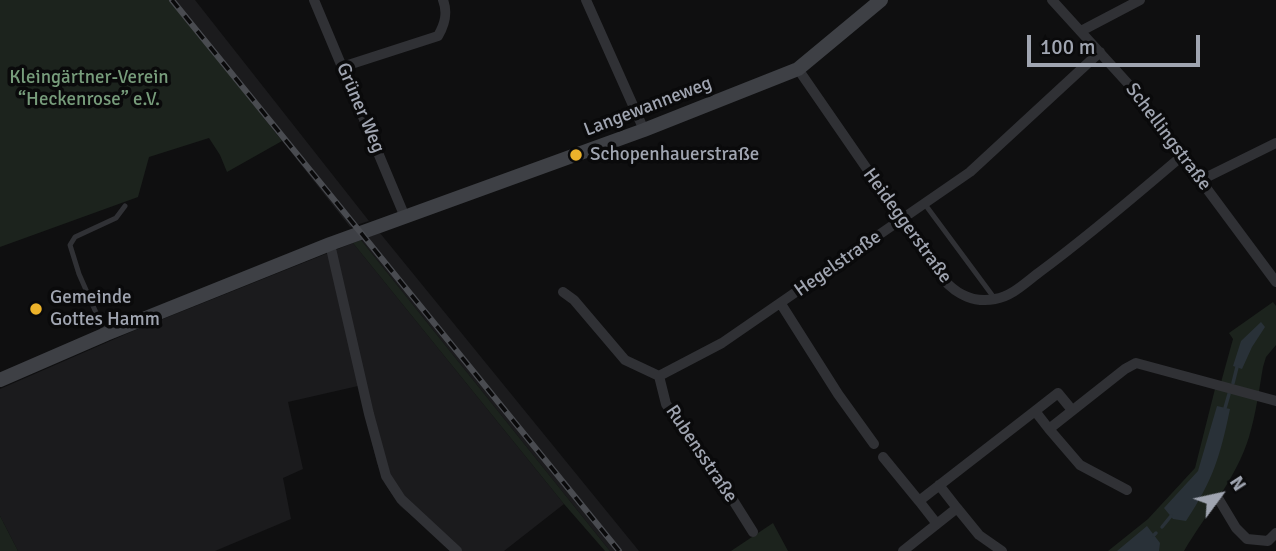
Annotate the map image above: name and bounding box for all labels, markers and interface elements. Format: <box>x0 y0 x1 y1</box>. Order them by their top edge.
scale bar <box>1031 21 1204 65</box>
text: 100 m <box>1040 34 1095 60</box>
street label: Grüner Weg <box>331 60 389 156</box>
park label: Kleingärtner-Verein “Heckenrose” e.V. <box>9 67 169 111</box>
street label: Langewanneweg <box>581 72 715 142</box>
street label: Schellingstraße <box>1120 79 1216 195</box>
place label: Schopenhauerstraße <box>590 144 759 166</box>
marker: Schopenhauerstraße <box>568 147 584 163</box>
street label: Heideggerstraße <box>858 164 956 288</box>
street label: Hegelstraße <box>790 226 886 302</box>
place label: Gemeinde Gottes Hamm <box>50 287 160 331</box>
marker: Gemeinde Gottes Hamm <box>28 301 44 317</box>
street label: Rubensstraße <box>660 401 742 507</box>
north arrow <box>1185 460 1255 530</box>
text: N <box>1224 471 1251 496</box>

